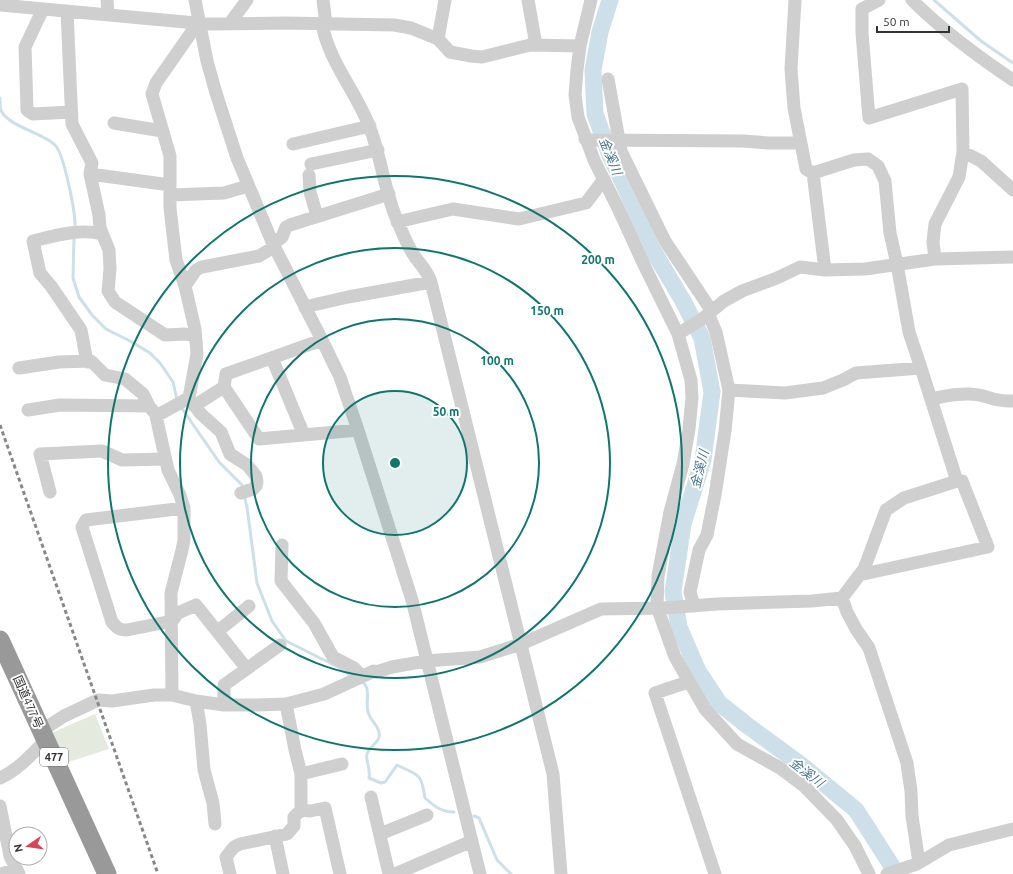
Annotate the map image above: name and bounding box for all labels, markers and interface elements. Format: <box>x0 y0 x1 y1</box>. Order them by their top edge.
scale bar <box>877 8 949 34</box>
text: 50 m <box>883 15 910 28</box>
water label: 金溪川 <box>597 135 626 179</box>
text: 200 m <box>581 253 615 266</box>
text: 150 m <box>530 304 564 317</box>
text: 100 m <box>480 354 514 367</box>
text: 50 m <box>433 405 459 418</box>
water label: 金溪川 <box>687 446 711 490</box>
centre of rings <box>388 456 402 470</box>
street label: 国道477号 <box>11 673 46 730</box>
road number: 477 <box>40 748 68 766</box>
water label: 金溪川 <box>787 754 828 791</box>
north arrow <box>8 826 48 866</box>
text: N <box>11 843 25 854</box>

